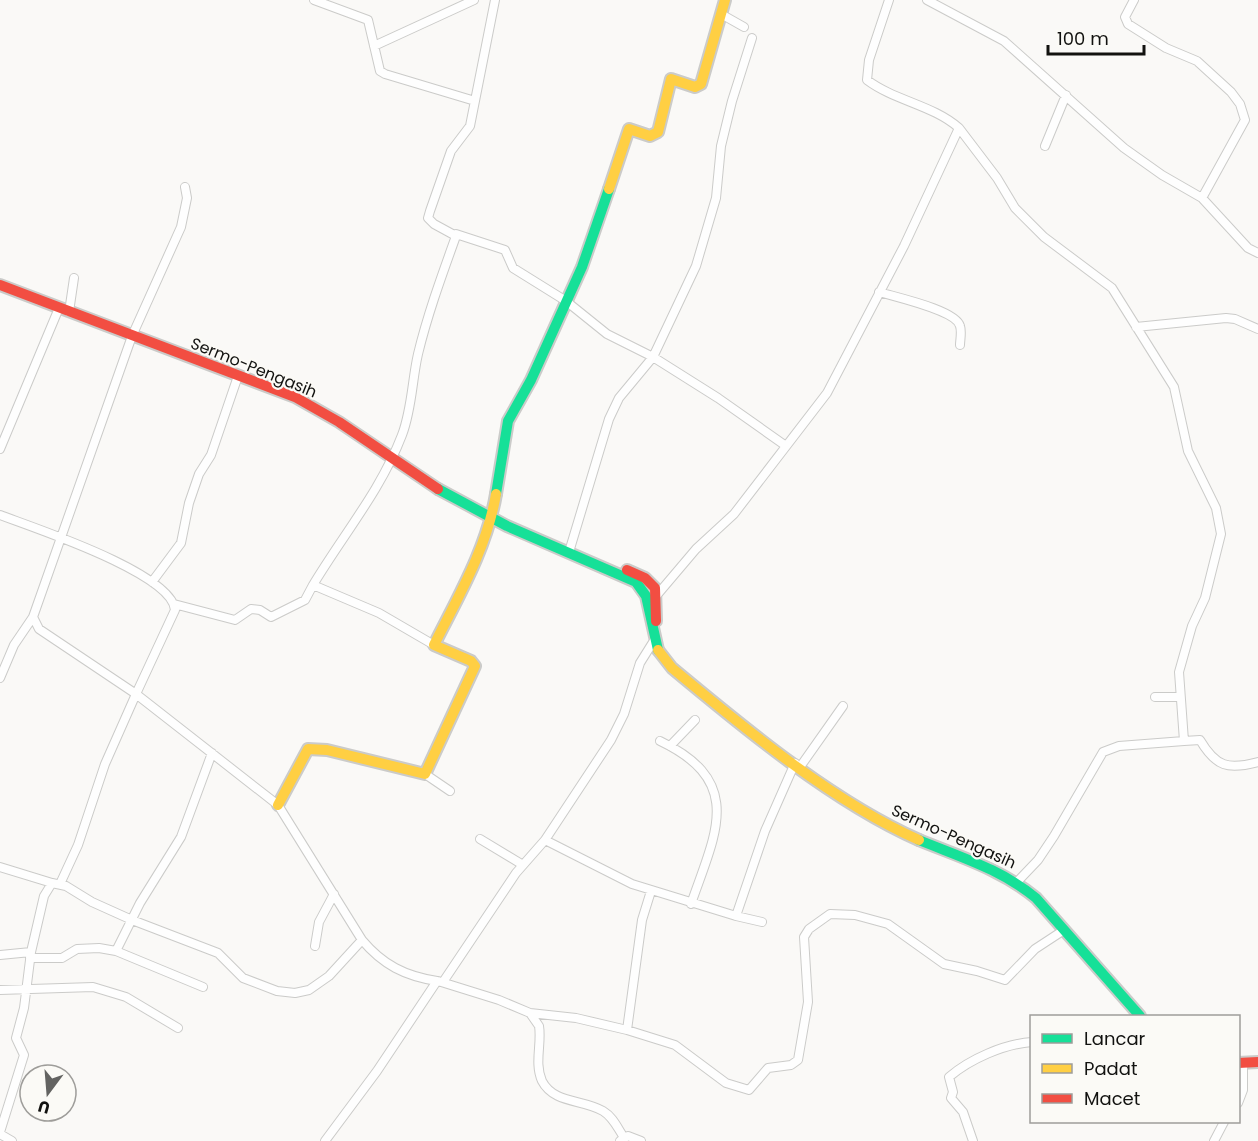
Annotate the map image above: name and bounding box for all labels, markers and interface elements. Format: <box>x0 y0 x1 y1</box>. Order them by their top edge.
scale bar <box>1048 18 1144 56</box>
text: 100 m <box>1057 26 1109 51</box>
street label: Sermo-Pengasih <box>187 332 320 403</box>
street label: Sermo-Pengasih <box>888 799 1020 874</box>
legend <box>1030 1015 1240 1123</box>
text: Lancar <box>1084 1026 1146 1051</box>
text: Padat <box>1084 1056 1137 1081</box>
north arrow <box>18 1063 78 1123</box>
text: Macet <box>1084 1086 1140 1111</box>
text: U <box>35 1094 53 1120</box>

